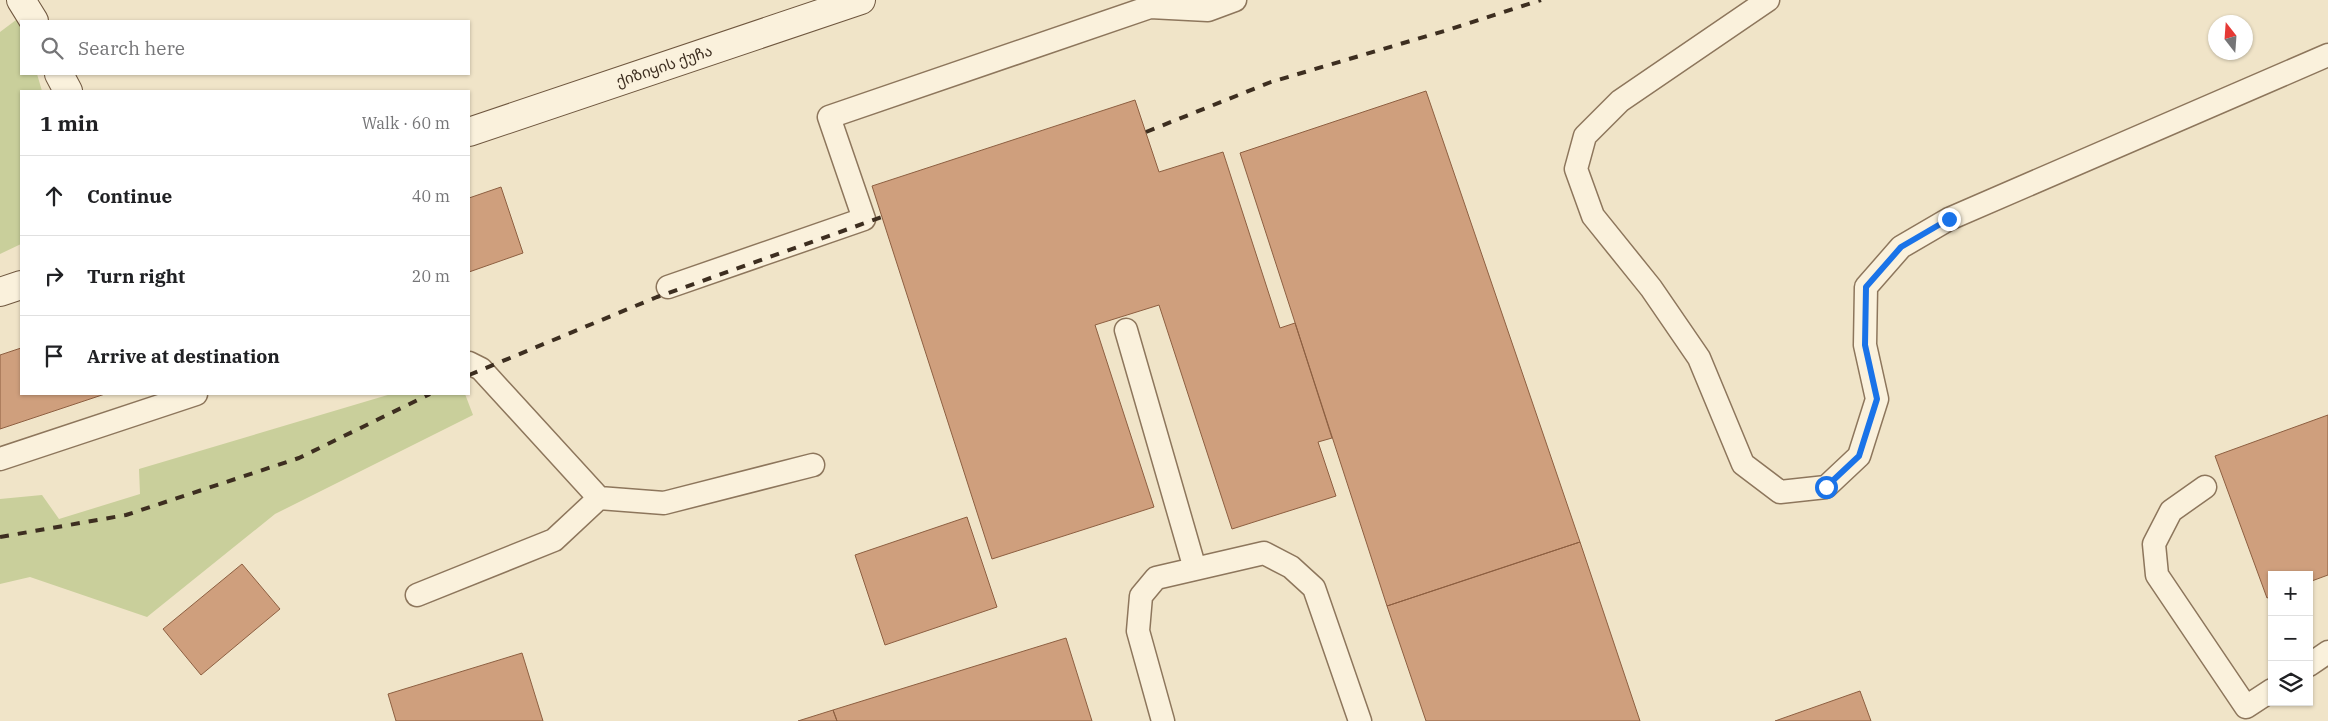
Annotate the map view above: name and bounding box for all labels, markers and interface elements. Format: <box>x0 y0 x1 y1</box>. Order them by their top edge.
north arrow <box>2208 15 2253 60</box>
search box <box>20 20 470 75</box>
icon: search <box>38 34 66 62</box>
text: Search here <box>78 36 185 60</box>
street label: ქიზიყის ქუჩა <box>613 41 715 91</box>
text: 1 min <box>40 109 99 137</box>
text: Walk · 60 m <box>362 113 450 133</box>
icon: ahead <box>40 182 68 210</box>
text: Continue <box>87 184 172 208</box>
text: 40 m <box>412 186 450 206</box>
route end <box>1938 208 1961 231</box>
icon: right <box>40 262 68 290</box>
text: Turn right <box>87 264 185 288</box>
text: 20 m <box>412 266 450 286</box>
icon: arrive <box>40 342 68 370</box>
text: Arrive at destination <box>87 344 280 368</box>
route start <box>1815 476 1838 499</box>
map controls <box>2268 571 2313 706</box>
button: + <box>2268 571 2313 616</box>
button: − <box>2268 616 2313 661</box>
button: layers <box>2268 661 2313 706</box>

